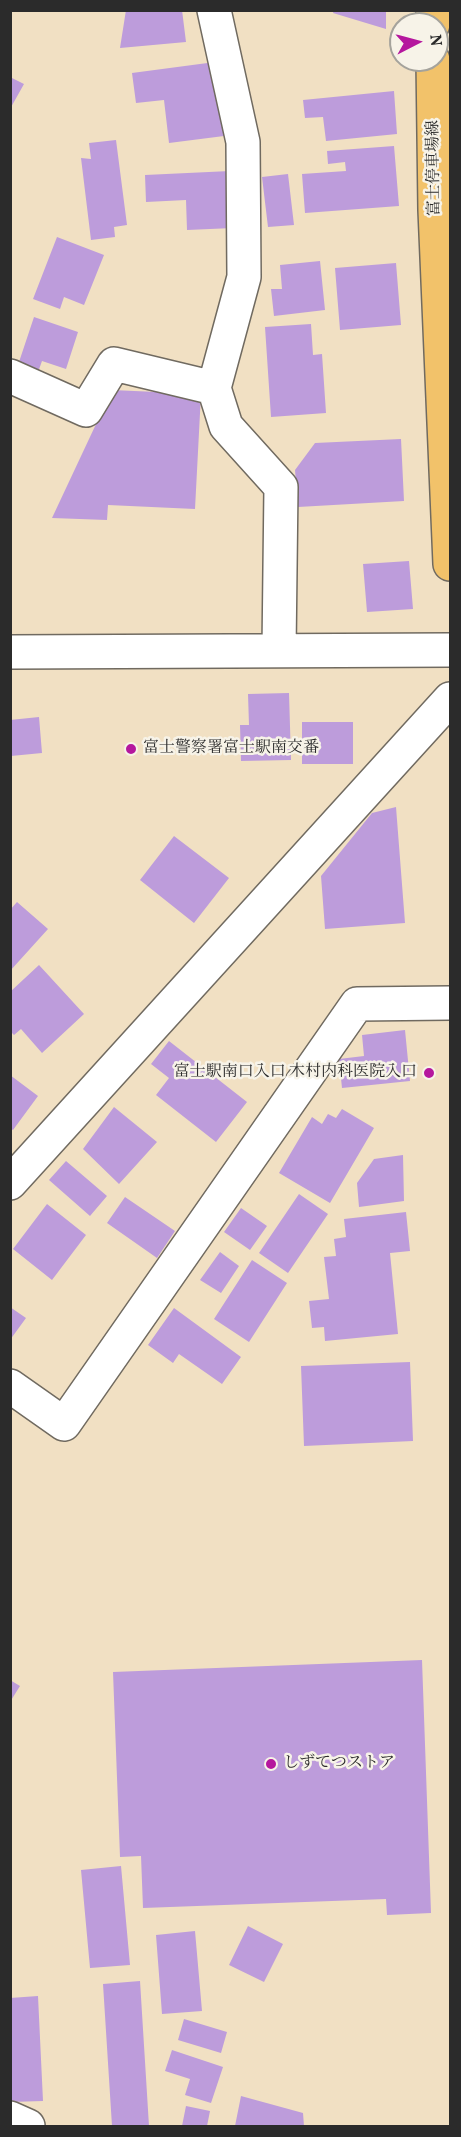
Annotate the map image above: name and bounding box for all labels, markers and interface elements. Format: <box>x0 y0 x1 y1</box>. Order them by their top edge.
north arrow <box>389 12 449 72</box>
text: N <box>423 33 446 47</box>
street label: 富士停車場線 <box>425 120 445 216</box>
place label: 富士警察署富士駅南交番 <box>143 739 319 759</box>
marker: 富士警察署富士駅南交番 <box>124 742 138 756</box>
place label: 富士駅南口入口 木村内科医院入口 <box>174 1063 417 1083</box>
marker: 富士駅南口入口 木村内科医院入口 <box>422 1066 436 1080</box>
place label: しずてつストア <box>283 1754 395 1774</box>
marker: しずてつストア <box>264 1757 278 1771</box>

